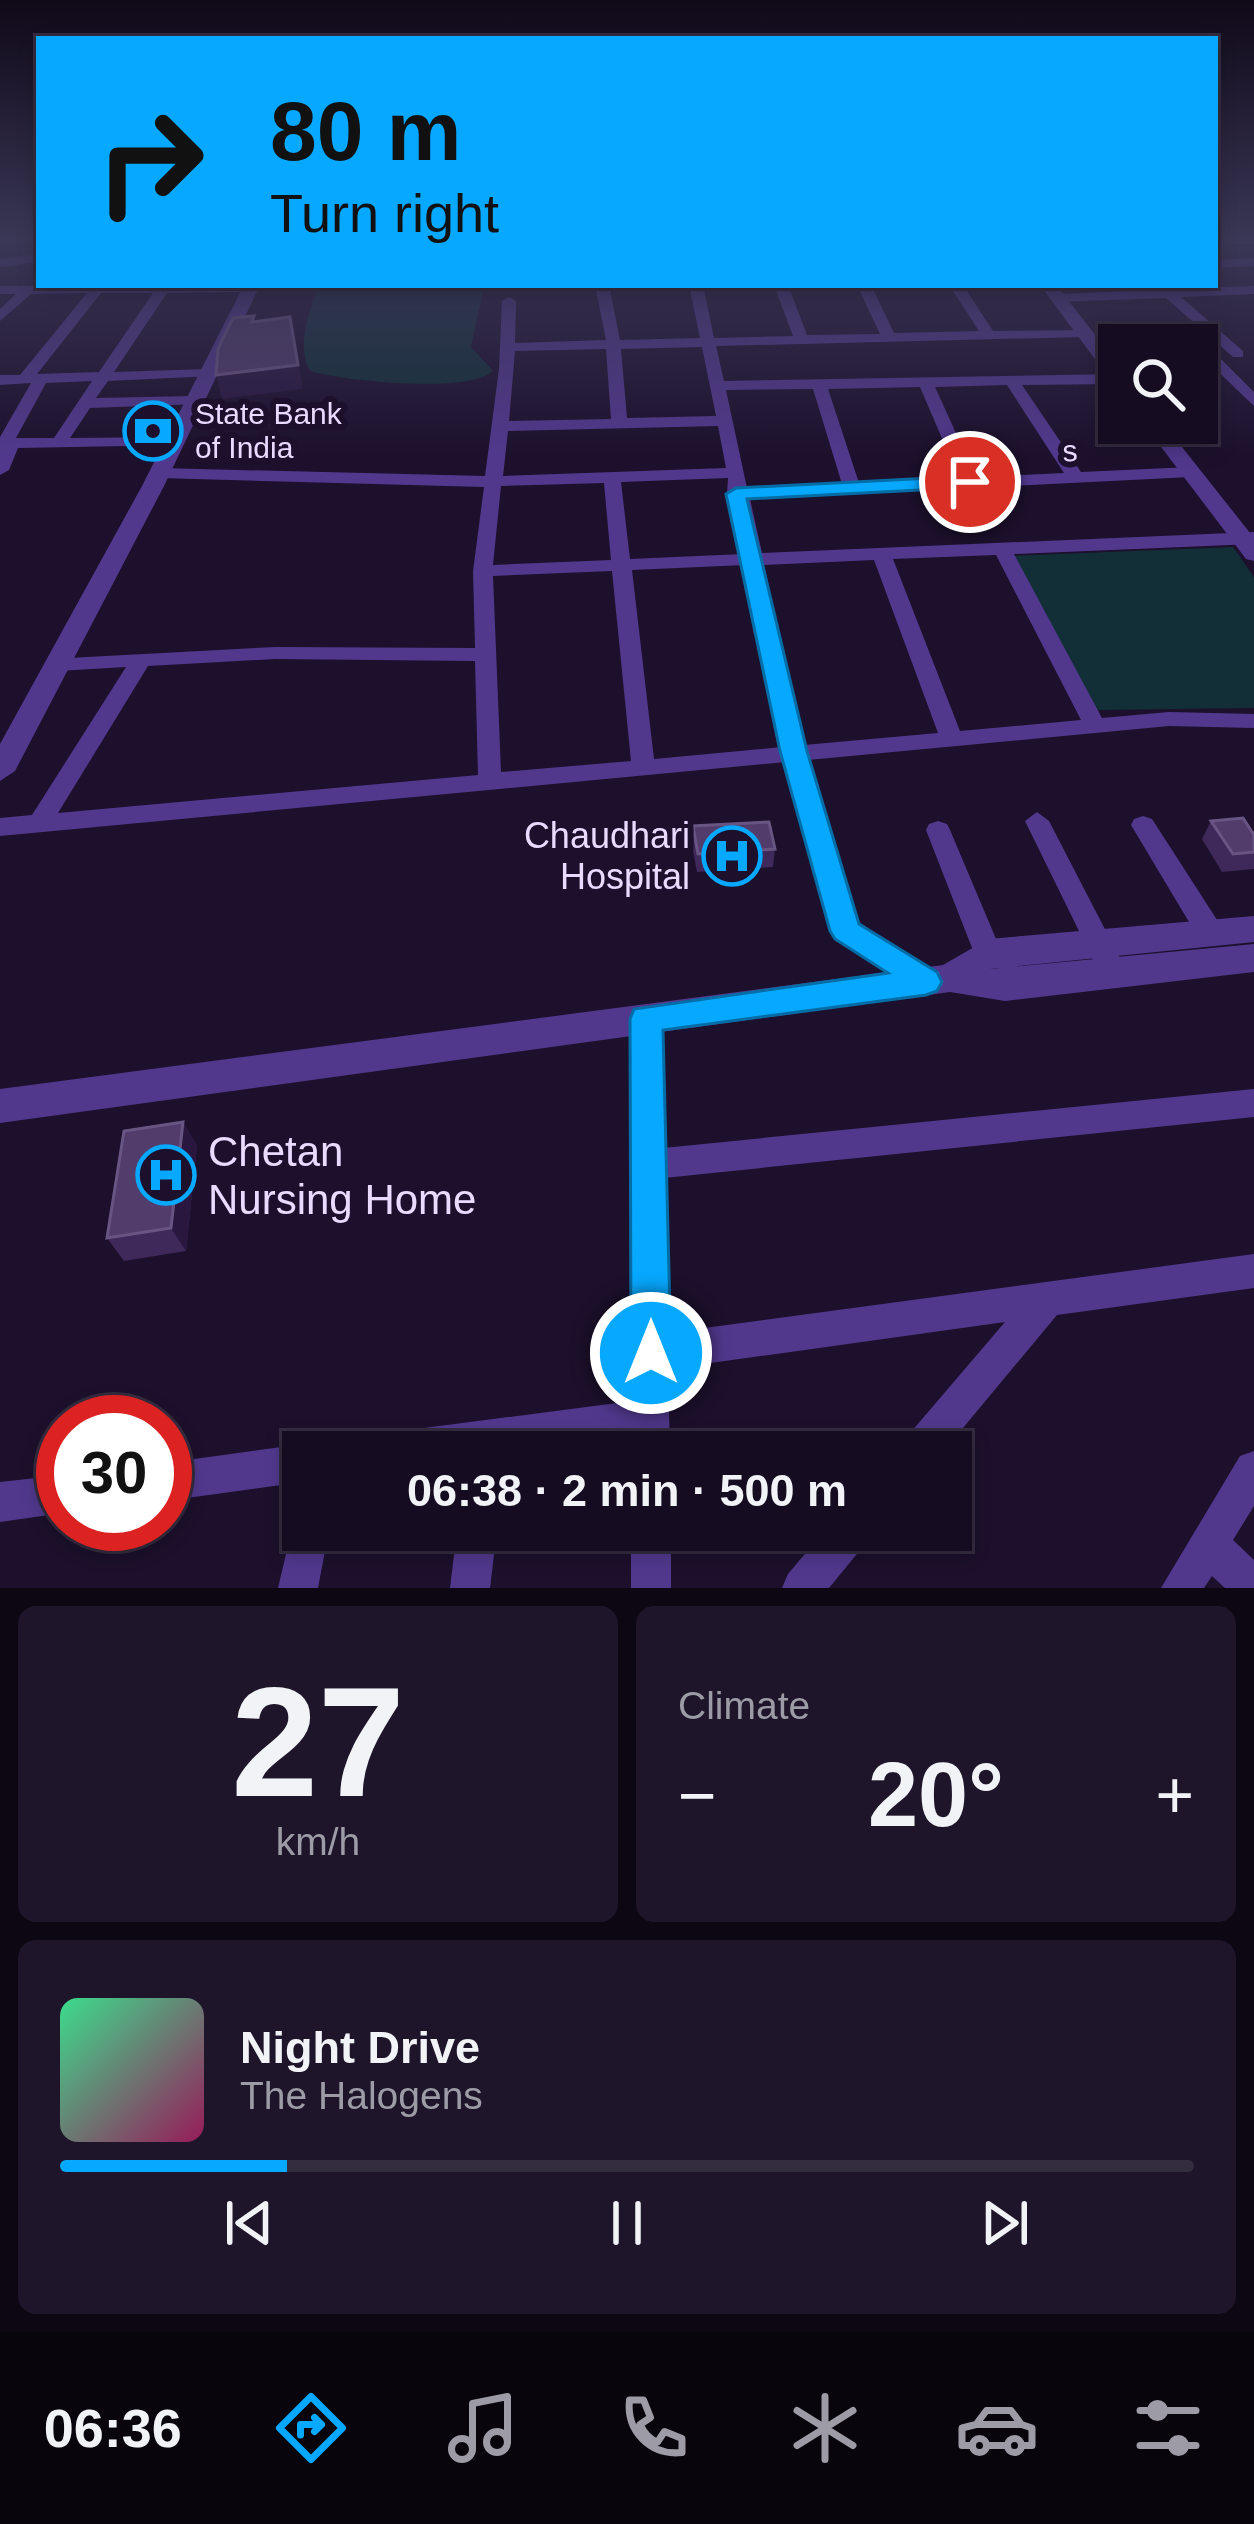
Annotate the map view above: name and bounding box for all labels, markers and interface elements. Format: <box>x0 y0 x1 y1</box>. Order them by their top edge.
icon: right <box>72 84 228 240</box>
text: 80 m <box>270 84 461 178</box>
text: Turn right <box>270 183 499 243</box>
map controls <box>1098 324 1218 444</box>
button: search <box>1098 324 1218 444</box>
place label: State Bank of India <box>195 397 343 464</box>
bank icon: State Bank of India <box>122 400 184 462</box>
pin <box>919 431 1021 533</box>
street label: s <box>1062 434 1078 467</box>
icon: arrive <box>937 449 1003 515</box>
place label: Chaudhari Hospital <box>524 815 690 897</box>
hospital icon: Chaudhari Hospital <box>701 825 763 887</box>
place label: Chetan Nursing Home <box>208 1128 476 1223</box>
hospital icon: Chetan Nursing Home <box>135 1144 197 1206</box>
position arrow <box>588 1290 714 1416</box>
speed limit sign: 30 <box>36 1395 192 1551</box>
text: 06:38 · 2 min · 500 m <box>407 1465 847 1516</box>
text: 27 <box>231 1655 405 1829</box>
text: Climate <box>678 1684 810 1727</box>
text: 20° <box>868 1745 1004 1845</box>
text: − <box>678 1758 717 1832</box>
text: + <box>1155 1758 1194 1832</box>
text: km/h <box>276 1820 360 1863</box>
text: Night Drive <box>240 2022 480 2073</box>
text: The Halogens <box>240 2074 483 2117</box>
icon: previous <box>216 2190 282 2256</box>
icon: pause <box>594 2190 660 2256</box>
icon: next <box>972 2190 1038 2256</box>
icon: directions <box>269 2386 353 2470</box>
icon: music <box>441 2386 525 2470</box>
icon: phone <box>612 2386 696 2470</box>
icon: climate <box>783 2386 867 2470</box>
icon: car <box>955 2386 1039 2470</box>
icon: filters <box>1126 2386 1210 2470</box>
text: 06:36 <box>44 2398 182 2458</box>

